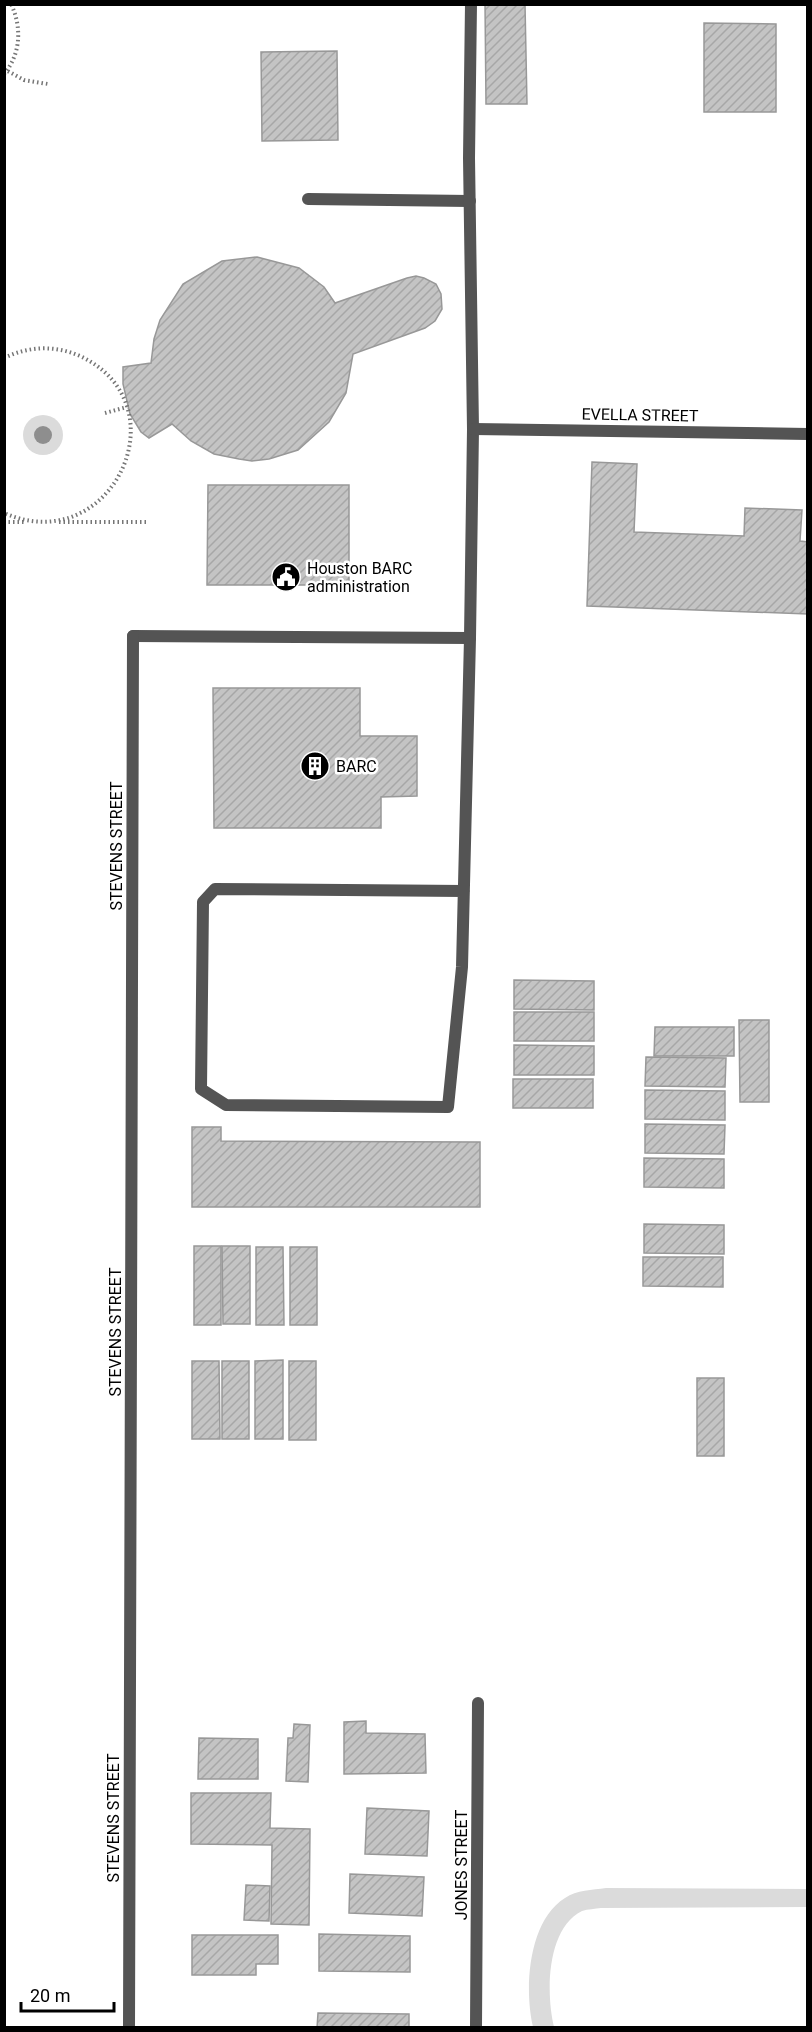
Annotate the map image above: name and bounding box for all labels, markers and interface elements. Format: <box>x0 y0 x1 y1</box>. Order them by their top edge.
street label: EVELLA STREET <box>581 404 699 426</box>
place label: Houston BARC administration <box>307 559 412 596</box>
public building icon: Houston BARC administration <box>270 561 302 593</box>
building icon: BARC <box>299 750 331 782</box>
place label: BARC <box>336 757 377 776</box>
street label: STEVENS STREET <box>107 781 126 911</box>
street label: STEVENS STREET <box>106 1267 125 1397</box>
street label: STEVENS STREET <box>104 1753 123 1883</box>
street label: JONES STREET <box>452 1809 471 1920</box>
scale bar <box>21 1975 114 2013</box>
text: 20 m <box>30 1985 70 2006</box>

